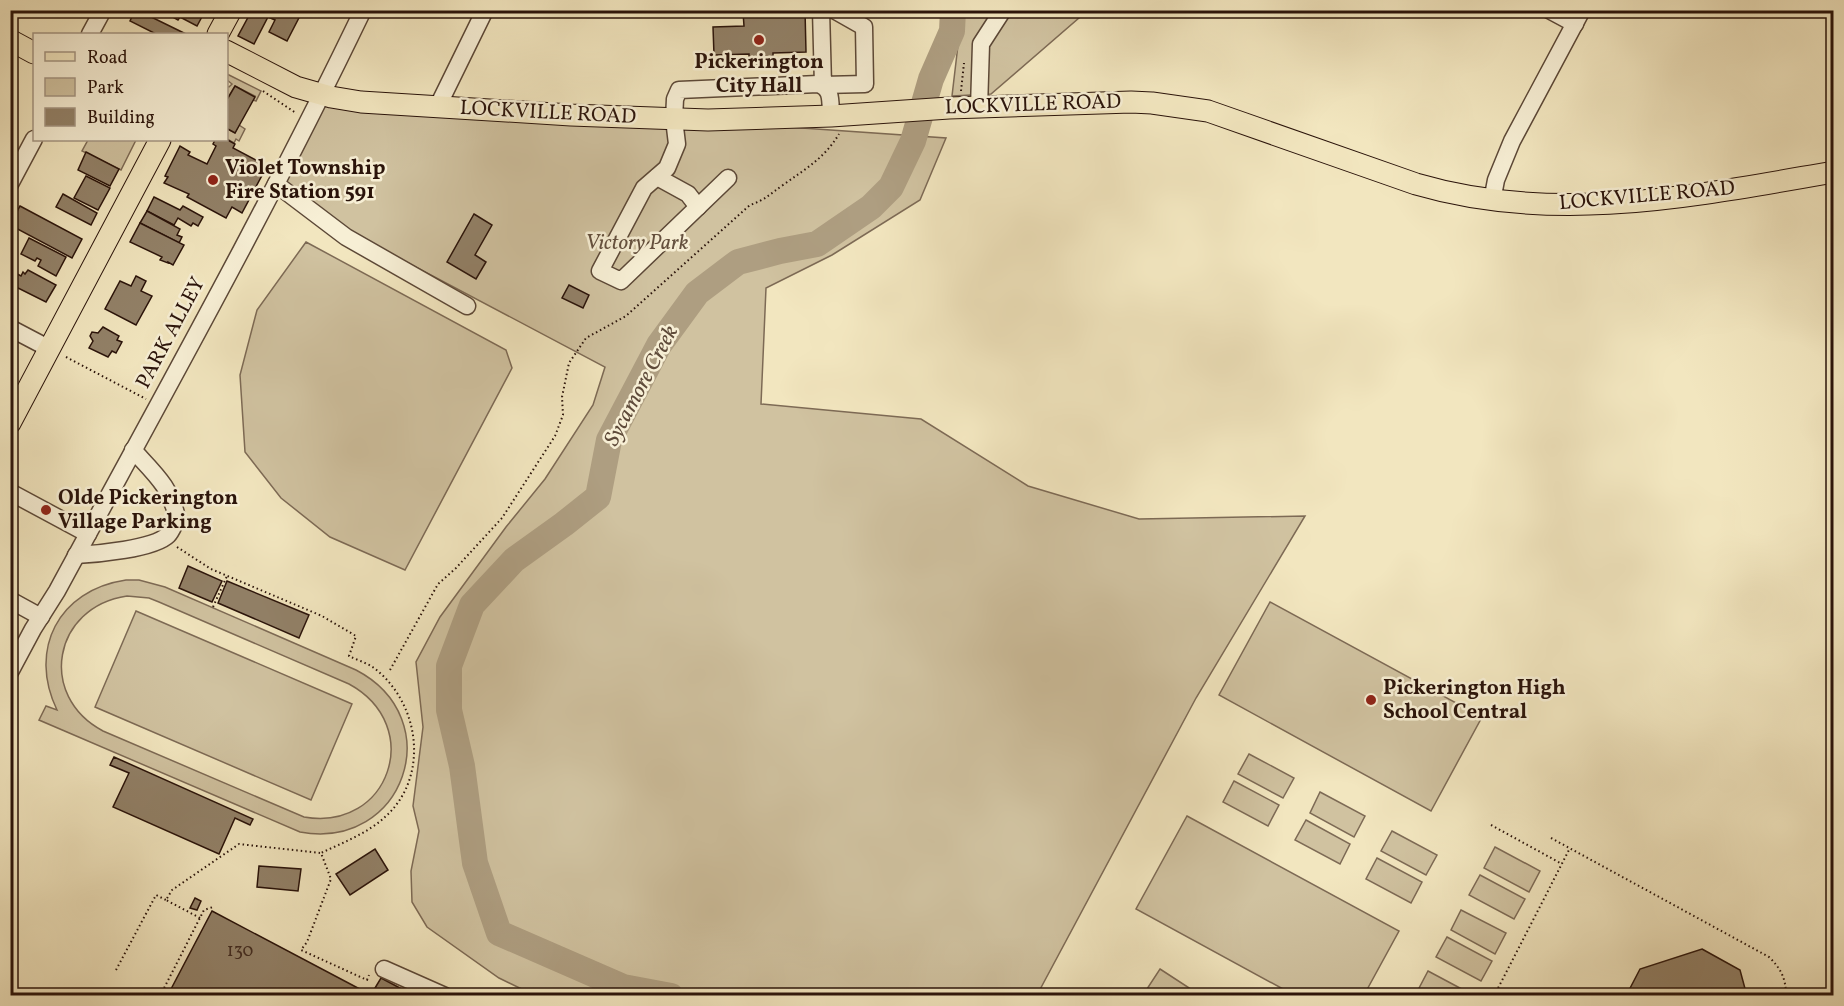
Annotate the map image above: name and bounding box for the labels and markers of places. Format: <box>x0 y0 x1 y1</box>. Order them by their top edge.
marker: Pickerington City Hall <box>752 33 766 47</box>
place label: Pickerington City Hall <box>694 48 824 101</box>
place label: Violet Township Fire Station 591 <box>225 154 385 207</box>
marker: Violet Township Fire Station 591 <box>206 173 220 187</box>
place label: Olde Pickerington Village Parking <box>58 484 238 537</box>
marker: Olde Pickerington Village Parking <box>39 503 53 517</box>
place label: Pickerington High School Central <box>1383 674 1566 727</box>
marker: Pickerington High School Central <box>1364 693 1378 707</box>

